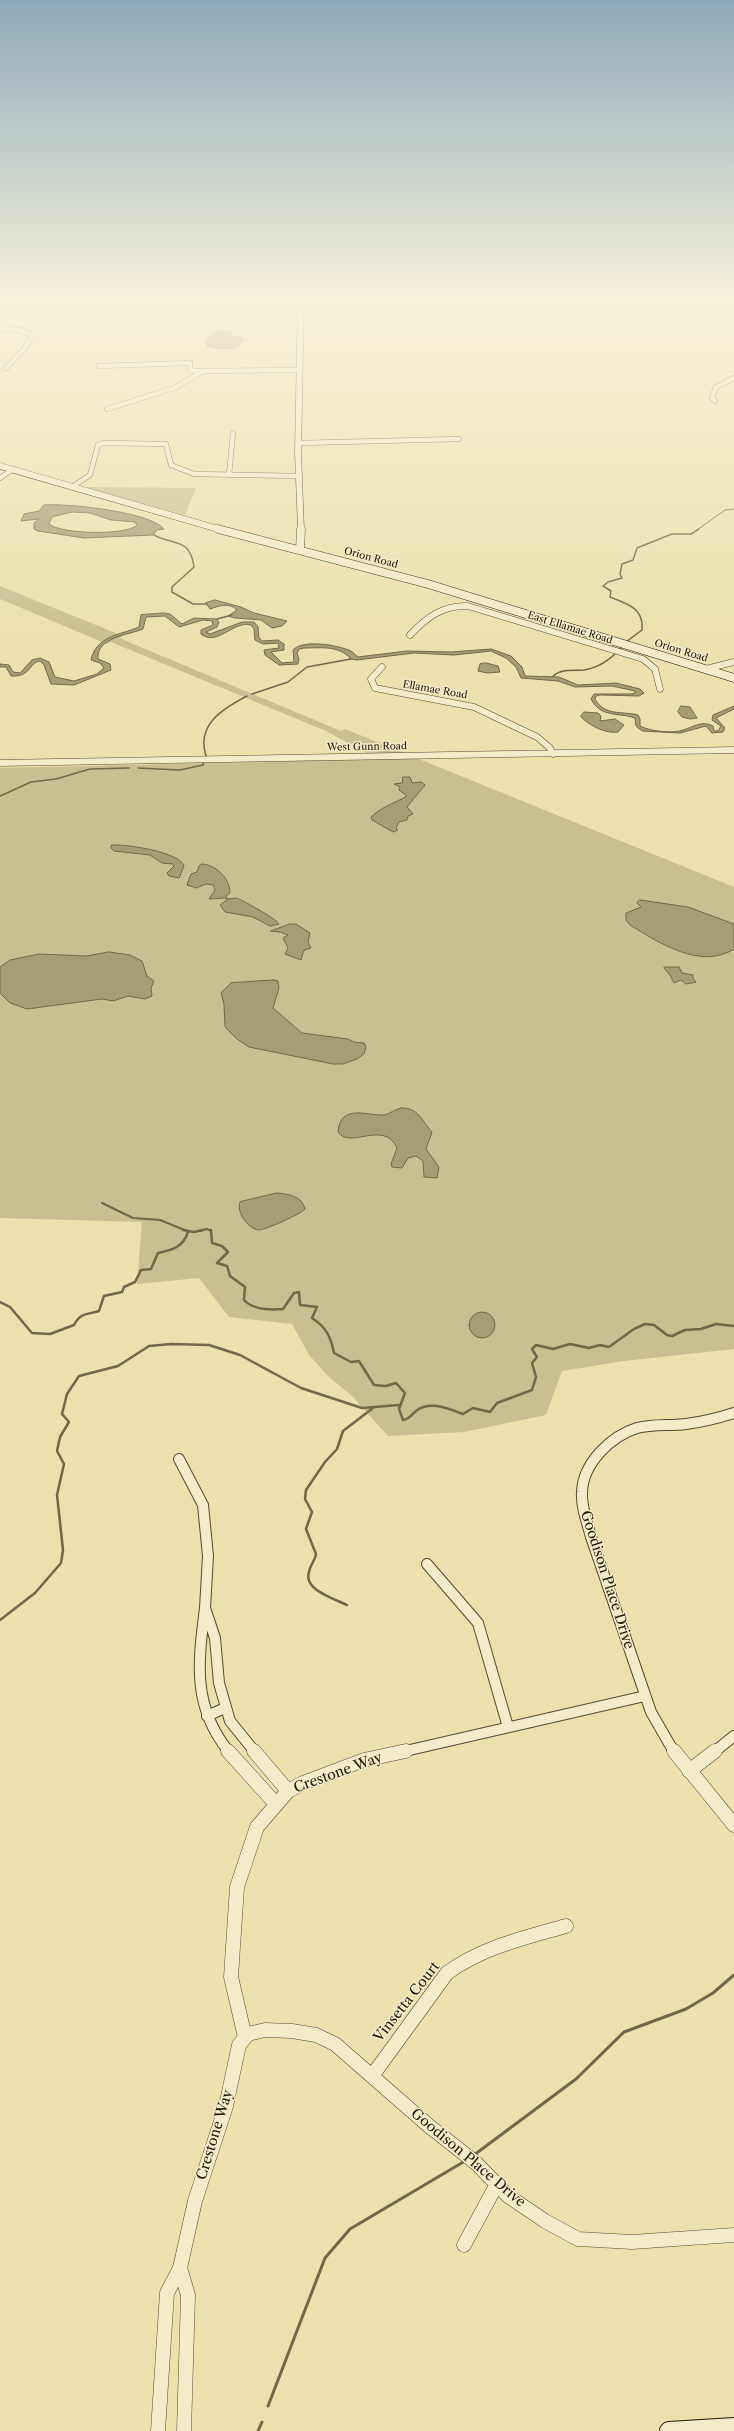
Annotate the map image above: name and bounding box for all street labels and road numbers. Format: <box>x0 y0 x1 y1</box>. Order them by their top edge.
street label: Orion Road <box>343 545 399 571</box>
street label: East Ellamae Road <box>526 609 614 647</box>
street label: Orion Road <box>653 637 709 665</box>
street label: Ellamae Road <box>402 678 468 702</box>
street label: West Gunn Road <box>327 740 407 754</box>
street label: Goodison Place Drive <box>577 1509 637 1651</box>
street label: Crestone Way <box>291 1749 385 1797</box>
street label: Vinsetta Court <box>371 1959 443 2045</box>
street label: Crestone Way <box>193 2088 237 2182</box>
street label: Goodison Place Drive <box>407 2105 529 2211</box>

